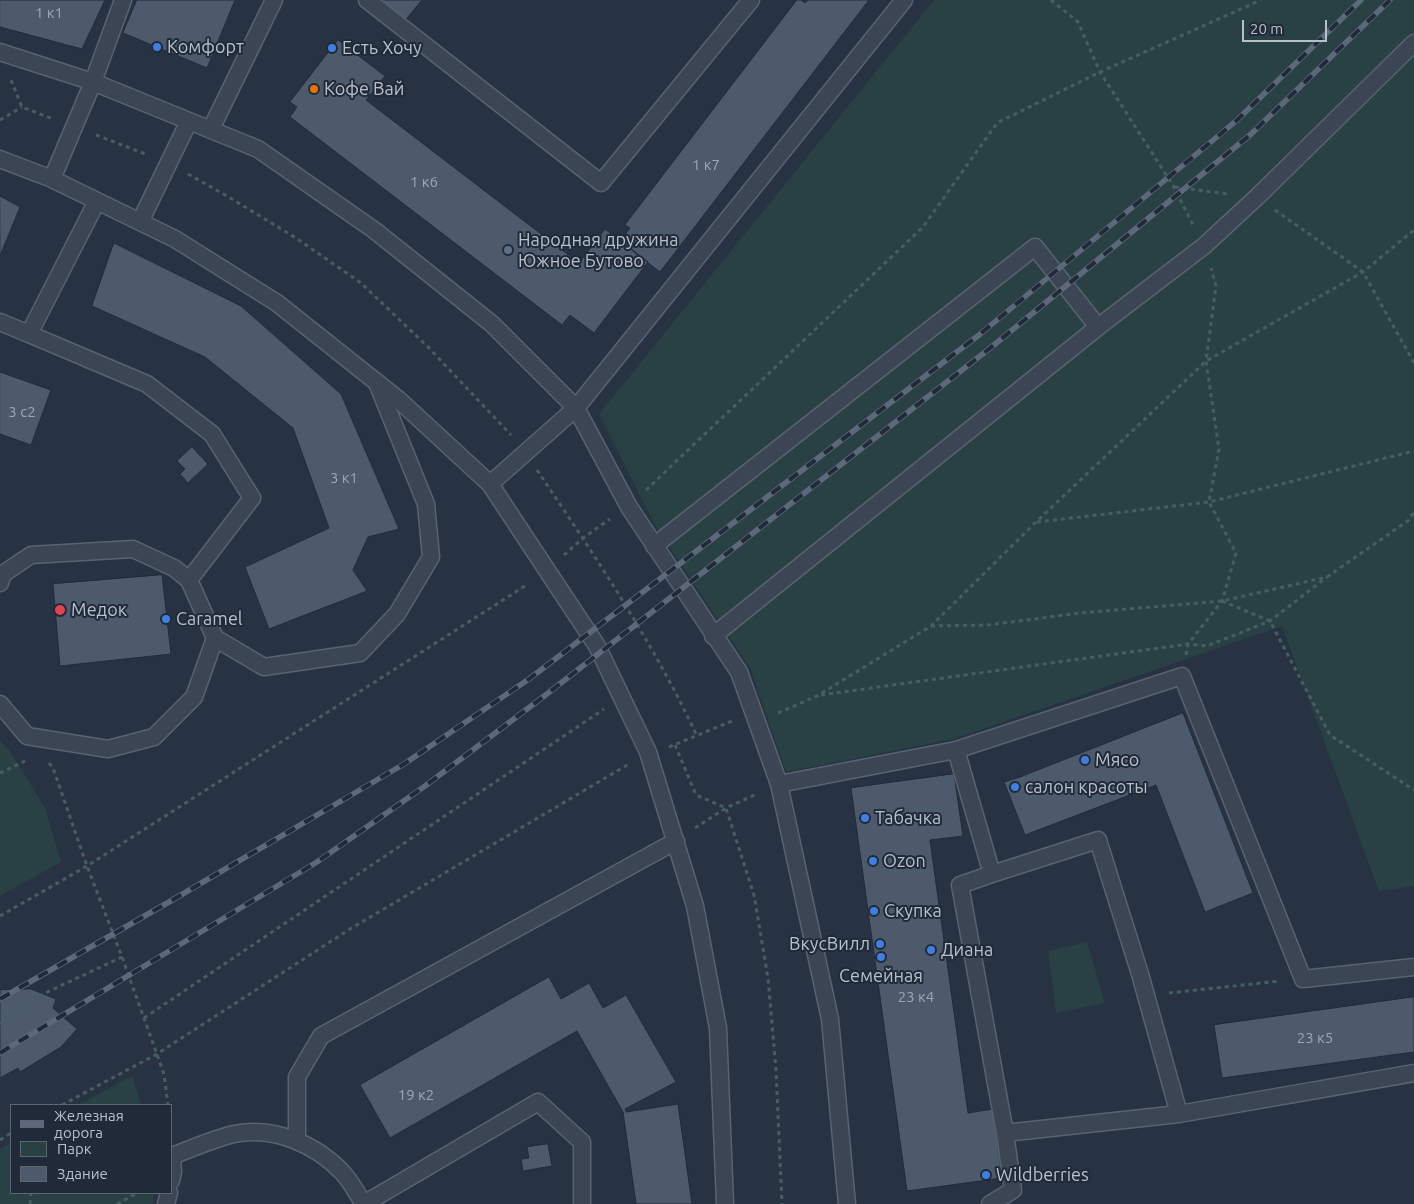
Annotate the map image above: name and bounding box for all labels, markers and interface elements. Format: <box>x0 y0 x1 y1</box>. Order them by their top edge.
house number: 1 к1 <box>35 4 63 22</box>
scale bar <box>1244 10 1329 42</box>
text: 20 m <box>1250 20 1283 37</box>
place label: Комфорт <box>167 36 244 58</box>
place label: Есть Хочу <box>342 37 422 59</box>
marker: Комфорт <box>151 41 163 53</box>
marker: Есть Хочу <box>326 42 338 54</box>
place label: Кофе Вай <box>324 78 404 100</box>
marker: Кофе Вай <box>308 83 320 95</box>
house number: 1 к7 <box>692 156 720 174</box>
house number: 1 к6 <box>410 173 438 191</box>
place label: Народная дружина Южное Бутово <box>518 229 679 272</box>
marker: Народная дружина Южное Бутово <box>502 244 514 256</box>
house number: 3 с2 <box>8 403 36 421</box>
house number: 3 к1 <box>330 469 358 487</box>
place label: Медок <box>71 599 127 621</box>
marker: Медок <box>53 603 67 617</box>
place label: Caramel <box>176 608 243 630</box>
marker: Caramel <box>160 613 172 625</box>
place label: Мясо <box>1095 749 1139 771</box>
marker: Мясо <box>1079 754 1091 766</box>
place label: салон красоты <box>1025 776 1148 798</box>
marker: салон красоты <box>1009 781 1021 793</box>
place label: Табачка <box>875 807 941 829</box>
marker: Табачка <box>859 812 871 824</box>
place label: Ozon <box>883 850 926 872</box>
marker: Ozon <box>867 855 879 867</box>
place label: Скупка <box>884 900 942 922</box>
marker: Скупка <box>868 905 880 917</box>
place label: ВкусВилл <box>789 933 870 955</box>
marker: ВкусВилл <box>874 938 886 950</box>
place label: Диана <box>941 939 993 961</box>
marker: Диана <box>925 944 937 956</box>
marker: Семейная <box>875 951 887 963</box>
place label: Семейная <box>839 965 923 987</box>
house number: 23 к4 <box>898 988 934 1006</box>
house number: 23 к5 <box>1297 1029 1333 1047</box>
house number: 19 к2 <box>398 1086 434 1104</box>
legend <box>10 1104 172 1194</box>
text: Железная дорога <box>54 1107 124 1141</box>
text: Парк <box>57 1140 92 1157</box>
place label: Wildberries <box>996 1164 1089 1186</box>
text: Здание <box>57 1165 108 1182</box>
marker: Wildberries <box>980 1169 992 1181</box>

